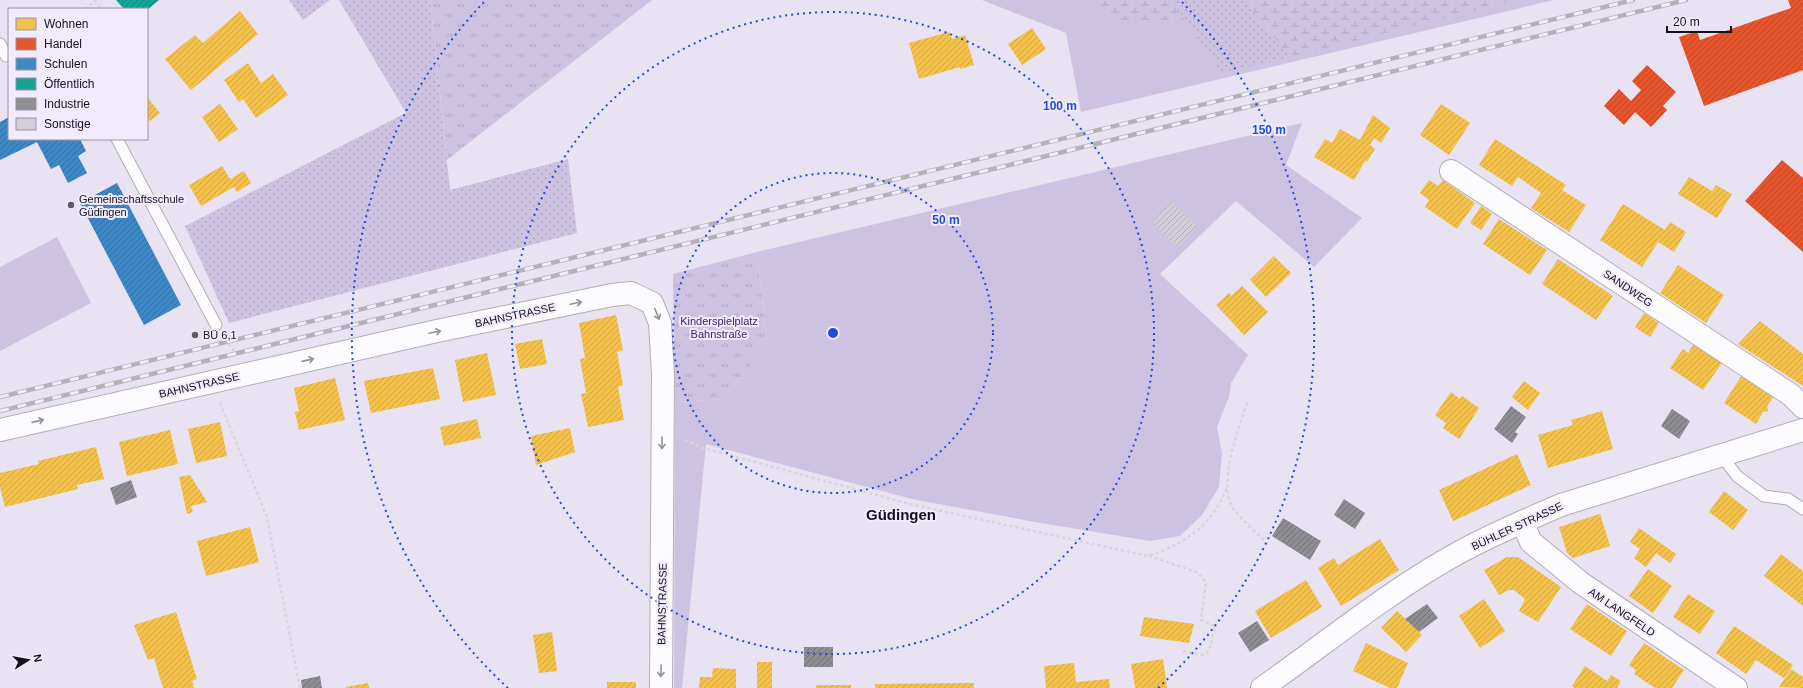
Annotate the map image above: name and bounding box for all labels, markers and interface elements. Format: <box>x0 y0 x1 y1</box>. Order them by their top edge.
legend <box>8 8 148 140</box>
scale bar <box>1667 8 1731 34</box>
text: 20 m <box>1673 15 1700 29</box>
text: Wohnen <box>44 17 88 31</box>
text: Handel <box>44 37 82 51</box>
text: Schulen <box>44 57 87 71</box>
text: Öffentlich <box>44 77 94 91</box>
text: Industrie <box>44 97 90 111</box>
text: 100 m <box>1043 99 1077 113</box>
text: Sonstige <box>44 117 91 131</box>
text: 150 m <box>1252 123 1286 137</box>
place label: Gemeinschaftsschule Güdingen <box>79 193 184 218</box>
marker: Gemeinschaftsschule Güdingen <box>66 200 76 210</box>
text: 50 m <box>932 213 960 227</box>
street label: SANDWEG <box>1601 267 1655 309</box>
one-way arrow <box>569 298 582 306</box>
street label: BAHNSTRASSE <box>474 301 556 329</box>
one-way arrow <box>653 308 661 320</box>
park label: Kinderspielplatz Bahnstraße <box>680 315 758 340</box>
centre of rings <box>826 326 840 340</box>
one-way arrow <box>428 327 441 335</box>
place label: BÜ 6,1 <box>203 329 237 341</box>
marker: BÜ 6,1 <box>190 330 200 340</box>
one-way arrow <box>301 356 314 364</box>
street label: BAHNSTRASSE <box>158 370 240 400</box>
one-way arrow <box>31 417 44 425</box>
one-way arrow <box>658 436 666 449</box>
street label: BÜHLER STRASSE <box>1470 500 1564 552</box>
district label: Güdingen <box>866 506 936 523</box>
street label: BAHNSTRASSE <box>655 563 669 645</box>
street label: AM LANGFELD <box>1586 585 1658 639</box>
north arrow <box>8 640 48 680</box>
text: N <box>31 653 44 663</box>
one-way arrow <box>657 664 665 677</box>

